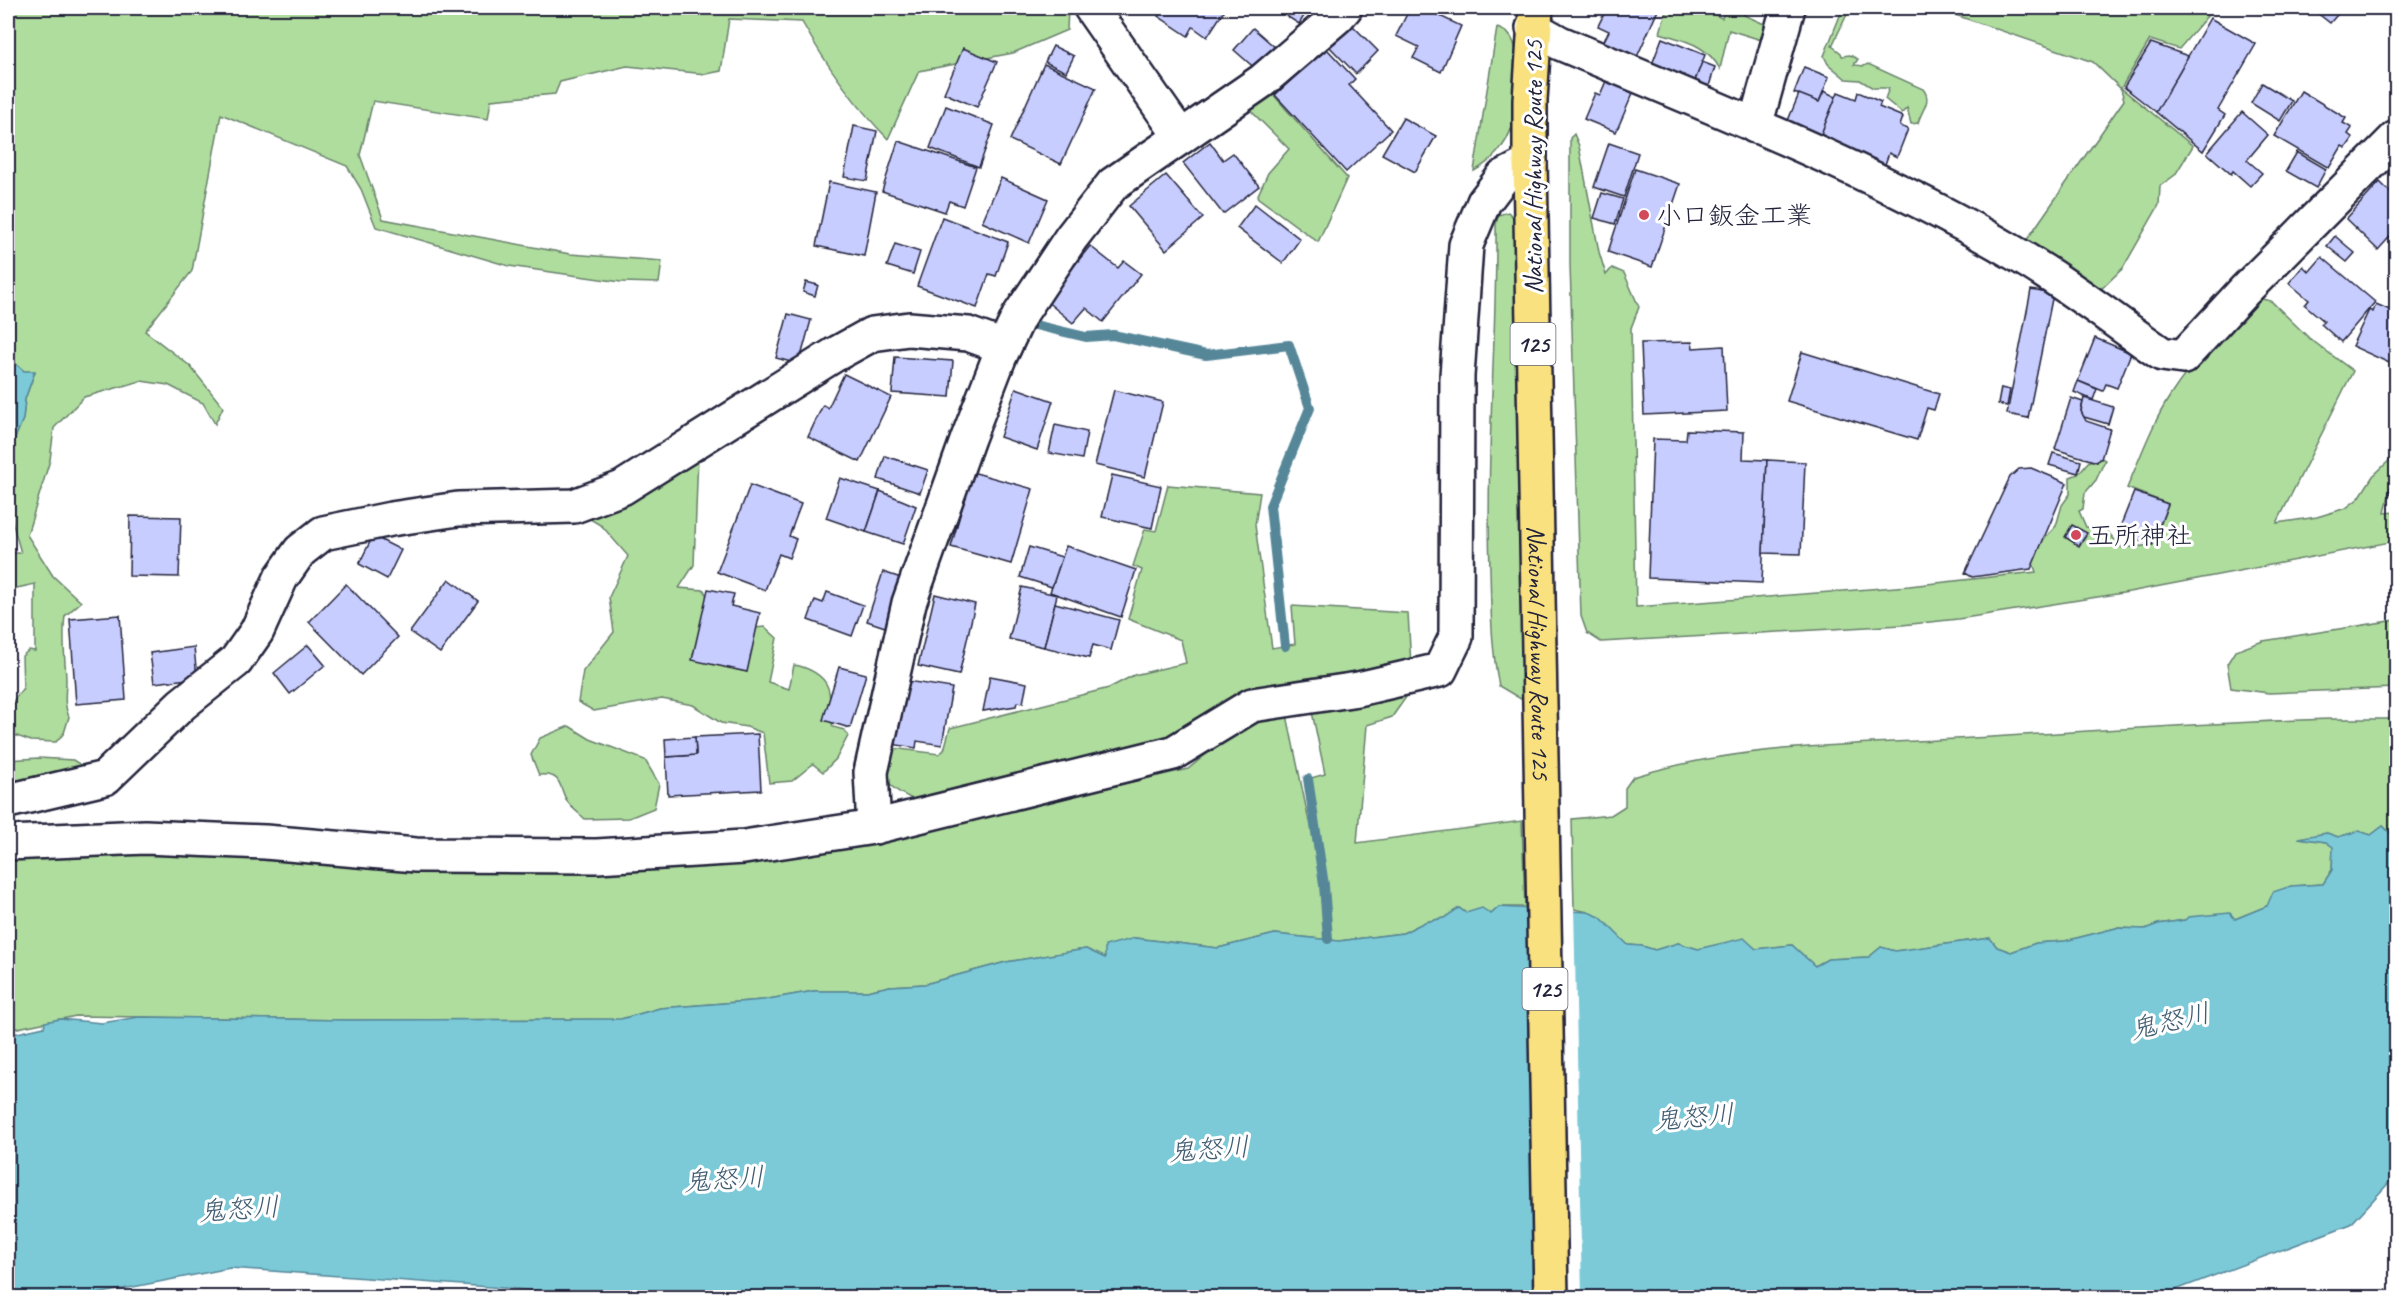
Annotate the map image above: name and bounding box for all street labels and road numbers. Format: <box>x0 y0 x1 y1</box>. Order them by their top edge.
street label: National Highway Route 125 <box>1517 39 1550 294</box>
road number: 125 <box>1510 323 1556 365</box>
street label: National Highway Route 125 <box>1520 525 1557 781</box>
road number: 125 <box>1522 968 1568 1010</box>

